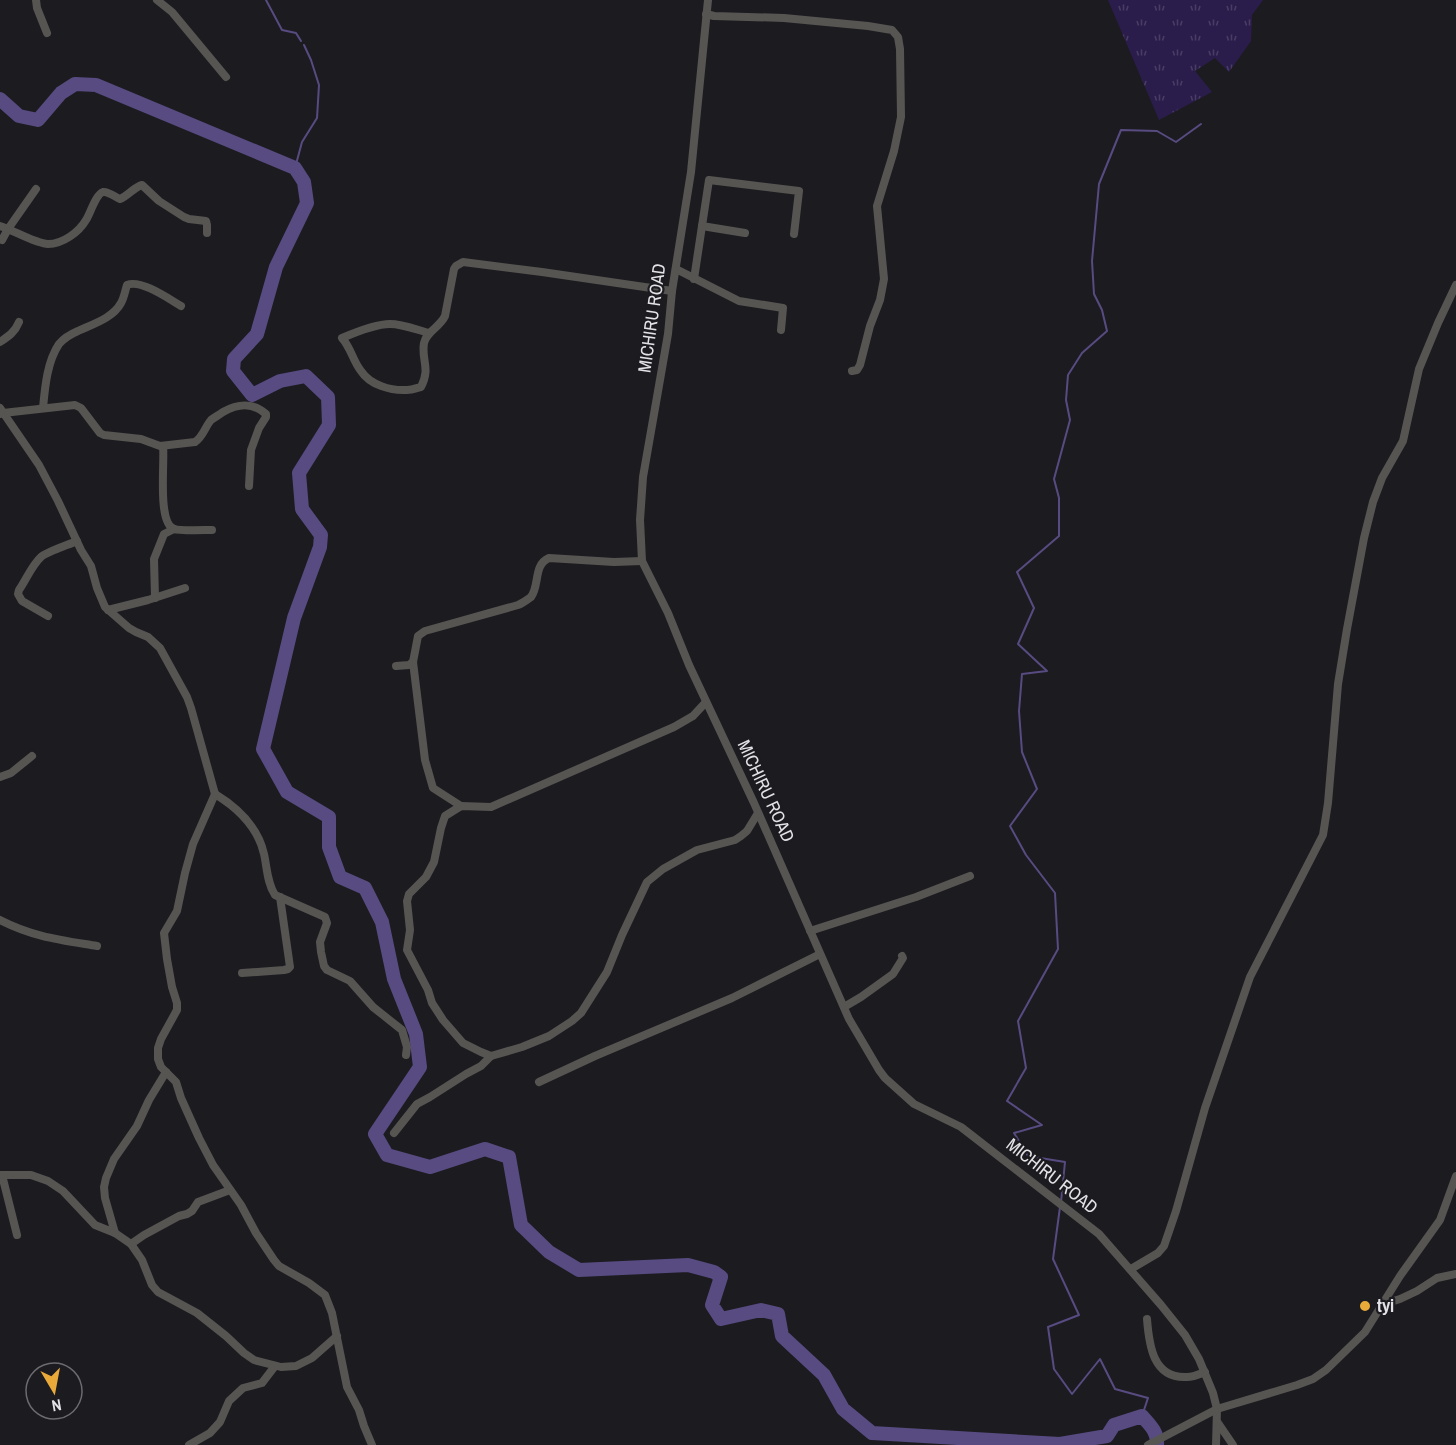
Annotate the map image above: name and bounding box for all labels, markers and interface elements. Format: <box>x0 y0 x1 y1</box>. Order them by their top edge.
street label: MICHIRU ROAD <box>631 262 672 374</box>
street label: MICHIRU ROAD <box>732 736 801 846</box>
street label: MICHIRU ROAD <box>1001 1132 1103 1219</box>
place label: tyi <box>1377 1293 1394 1318</box>
marker: tyi <box>1358 1299 1372 1313</box>
north arrow <box>24 1361 84 1421</box>
text: N <box>50 1394 63 1417</box>

